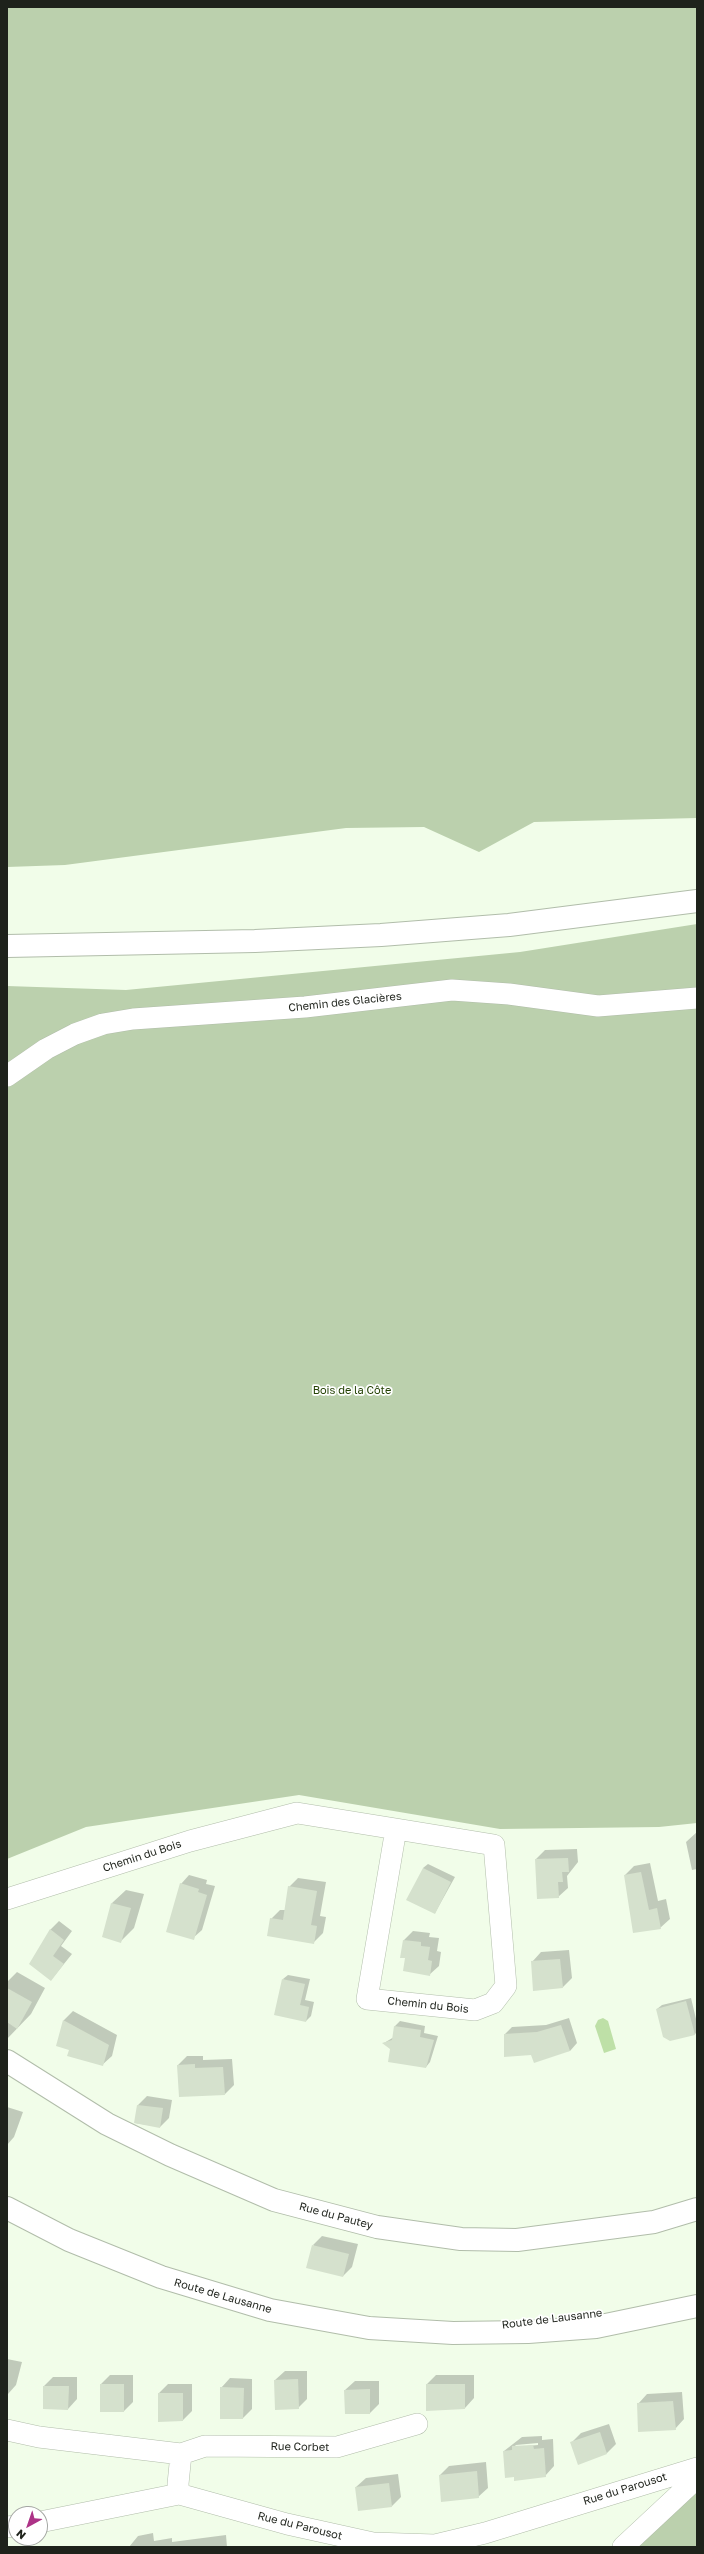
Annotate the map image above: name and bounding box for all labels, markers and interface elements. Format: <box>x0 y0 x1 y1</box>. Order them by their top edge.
street label: Chemin des Glacières <box>288 989 402 1015</box>
park label: Bois de la Côte <box>313 1384 391 1398</box>
street label: Chemin du Bois <box>101 1837 183 1875</box>
street label: Chemin du Bois <box>387 1994 469 2016</box>
street label: Rue du Pautey <box>298 2200 374 2232</box>
street label: Route de Lausanne <box>173 2276 273 2316</box>
street label: Route de Lausanne <box>501 2306 603 2332</box>
street label: Rue Corbet <box>270 2440 330 2454</box>
street label: Rue du Parousot <box>582 2470 668 2508</box>
north arrow <box>8 2506 48 2546</box>
street label: Rue du Parousot <box>256 2509 344 2543</box>
text: N <box>13 2527 28 2542</box>

